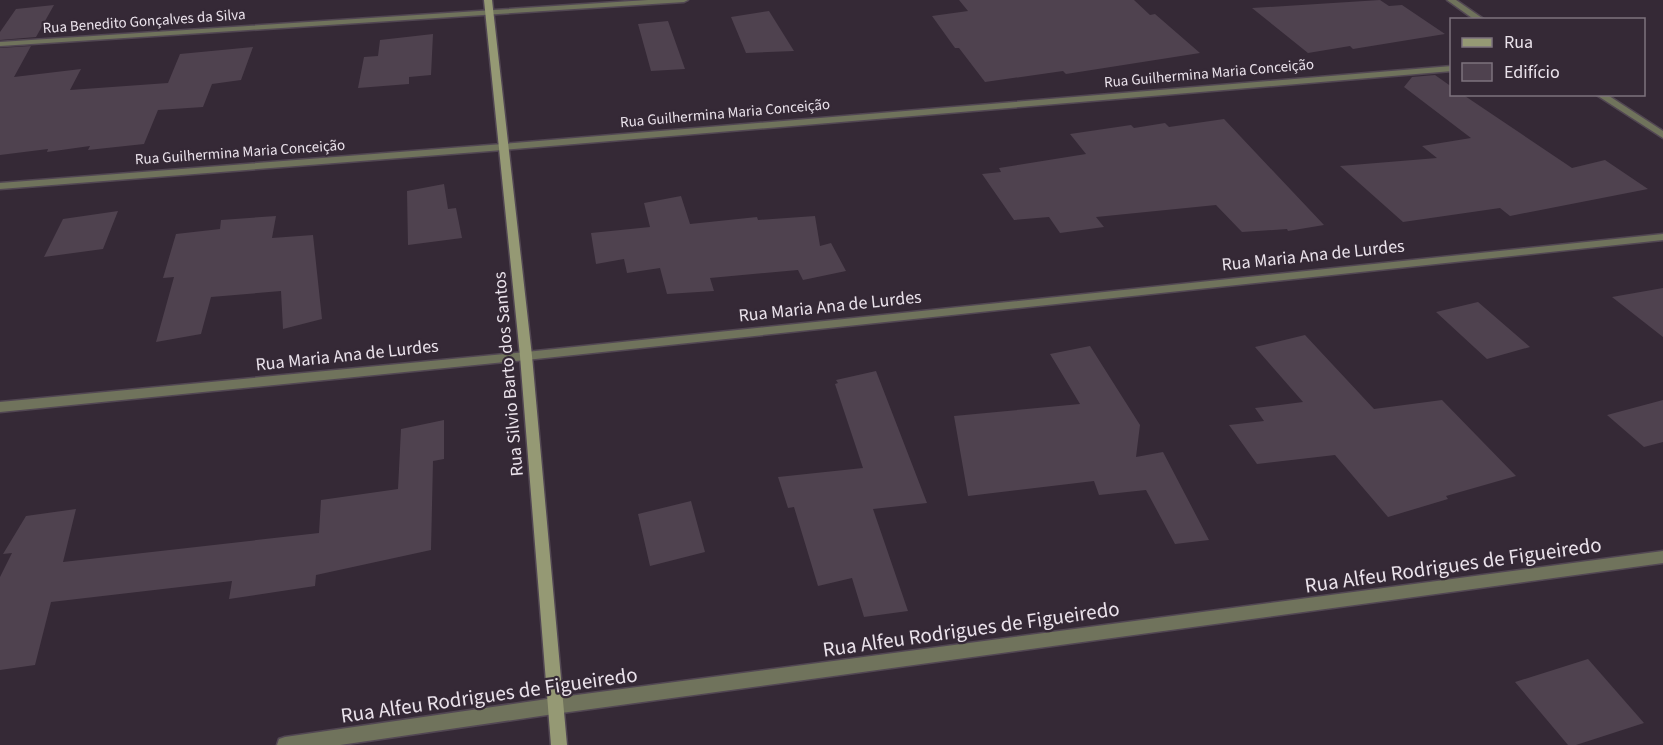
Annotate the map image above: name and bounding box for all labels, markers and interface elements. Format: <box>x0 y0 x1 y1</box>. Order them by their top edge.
street label: Rua Benedito Gonçalves da Silva <box>42 4 246 39</box>
legend <box>1450 18 1645 96</box>
text: Rua <box>1504 30 1533 55</box>
street label: Rua Guilhermina Maria Conceição <box>1103 54 1315 93</box>
text: Edifício <box>1504 60 1560 85</box>
street label: Rua Guilhermina Maria Conceição <box>619 94 831 133</box>
street label: Rua Guilhermina Maria Conceição <box>134 135 346 170</box>
street label: Rua Maria Ana de Lurdes <box>1220 233 1406 278</box>
street label: Rua Silvio Barto dos Santos <box>487 271 530 477</box>
street label: Rua Maria Ana de Lurdes <box>737 284 923 329</box>
street label: Rua Maria Ana de Lurdes <box>254 333 440 378</box>
street label: Rua Alfeu Rodrigues de Figueiredo <box>1303 529 1603 601</box>
street label: Rua Alfeu Rodrigues de Figueiredo <box>821 593 1121 665</box>
street label: Rua Alfeu Rodrigues de Figueiredo <box>339 659 639 731</box>

